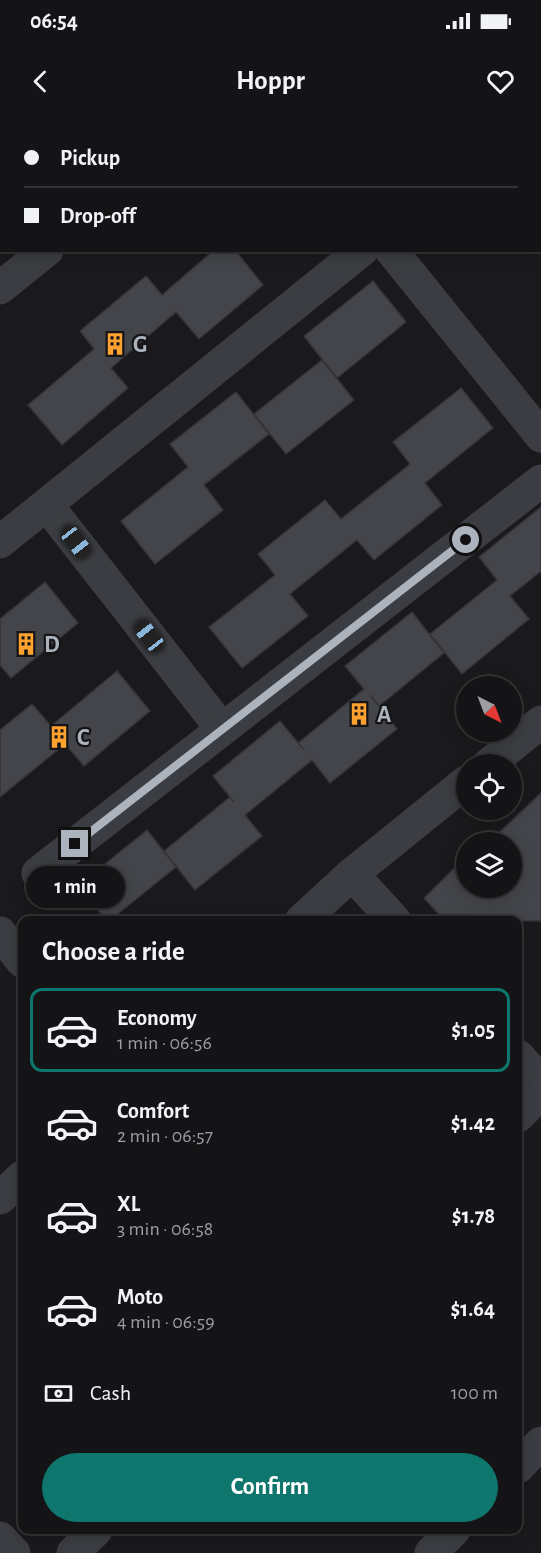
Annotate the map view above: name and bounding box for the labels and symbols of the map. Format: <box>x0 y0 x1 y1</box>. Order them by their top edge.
building icon: G <box>102 331 128 357</box>
place label: G <box>133 333 147 357</box>
car <box>58 522 94 562</box>
route start <box>452 526 479 553</box>
car <box>131 616 167 656</box>
building icon: D <box>13 631 39 657</box>
place label: D <box>44 633 60 657</box>
north arrow <box>456 676 522 742</box>
building icon: A <box>346 701 372 727</box>
place label: A <box>377 703 392 727</box>
building icon: C <box>46 724 72 750</box>
place label: C <box>77 726 90 750</box>
route end <box>61 830 88 857</box>
callout: 1 min <box>26 865 124 907</box>

